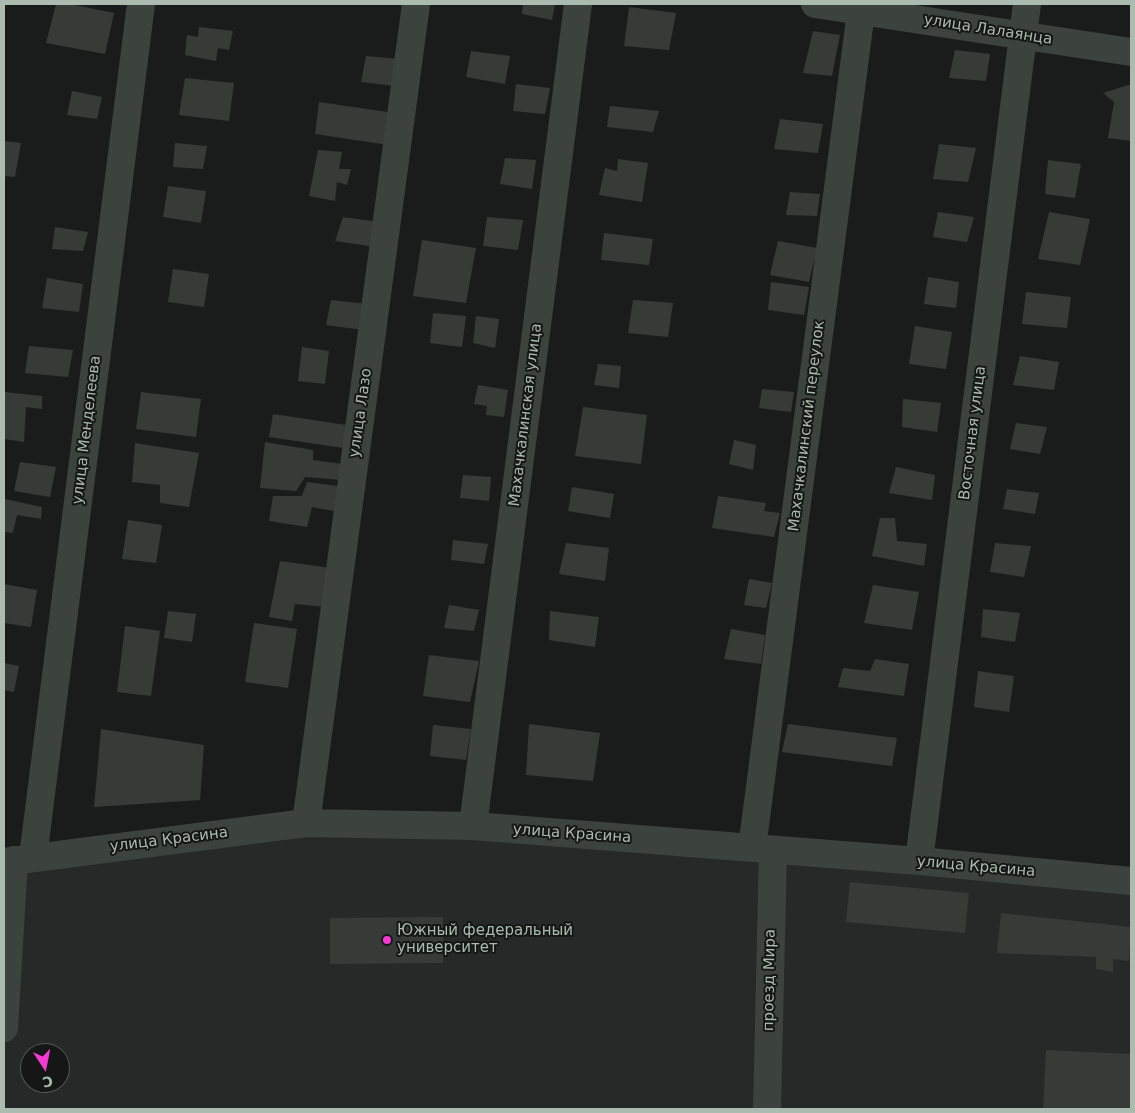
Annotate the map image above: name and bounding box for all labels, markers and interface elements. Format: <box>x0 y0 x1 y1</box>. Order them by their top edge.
street label: улица Лалаянца <box>922 11 1054 49</box>
street label: Махачкалинский переулок <box>785 319 829 533</box>
street label: Махачкалинская улица <box>506 322 546 508</box>
street label: улица Менделеева <box>69 354 105 506</box>
street label: Восточная улица <box>956 365 990 501</box>
street label: улица Лазо <box>346 367 376 459</box>
street label: улица Красина <box>512 821 632 847</box>
street label: улица Красина <box>109 824 229 856</box>
street label: улица Красина <box>916 853 1036 881</box>
place label: Южный федеральный университет <box>397 922 573 957</box>
street label: проезд Мира <box>760 929 780 1031</box>
marker: Южный федеральный университет <box>381 934 393 946</box>
north arrow <box>20 1043 70 1093</box>
text: С <box>41 1073 54 1091</box>

